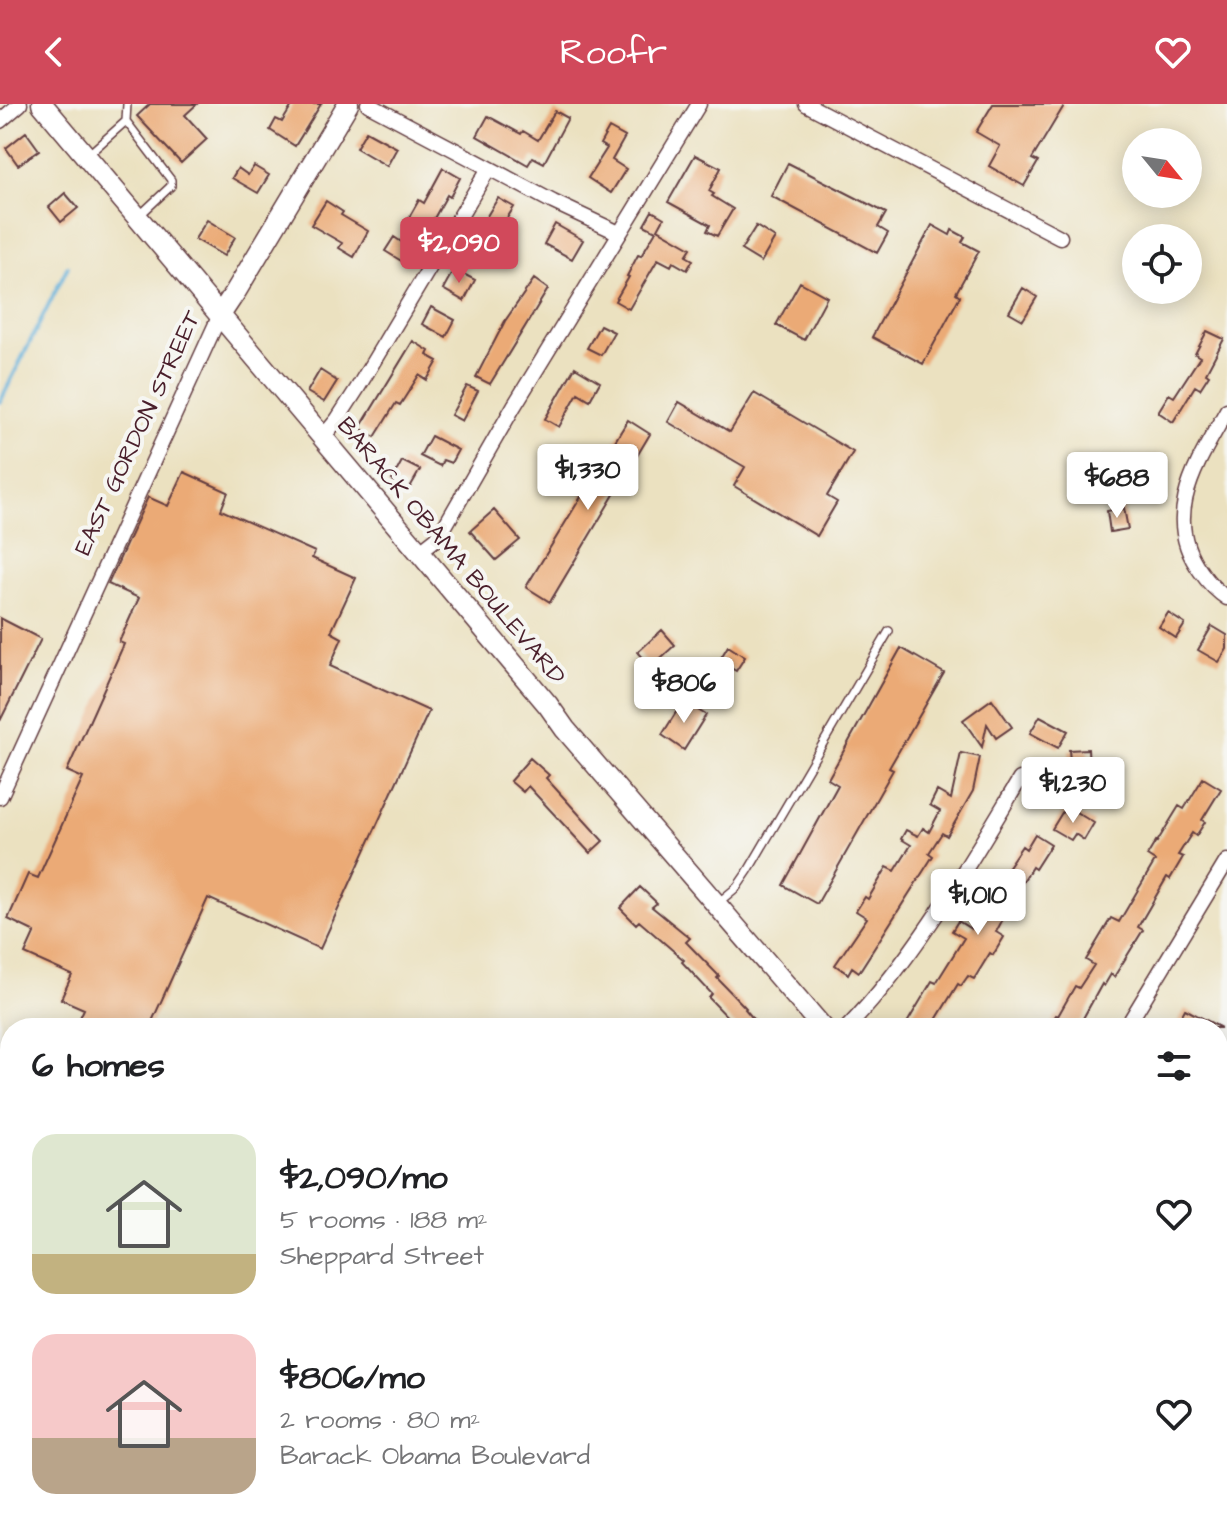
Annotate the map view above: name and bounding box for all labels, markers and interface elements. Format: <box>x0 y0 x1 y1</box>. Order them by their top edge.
text: Roofr <box>560 27 667 78</box>
icon: back <box>32 30 76 74</box>
icon: heart <box>1151 30 1195 74</box>
north arrow <box>1122 128 1202 208</box>
map controls <box>1122 128 1202 304</box>
pin: $2,090 <box>394 217 524 285</box>
button: locate <box>1122 224 1202 304</box>
text: $2,090 <box>418 225 500 261</box>
street label: EAST GORDON STREET <box>66 305 210 561</box>
street label: BARACK OBAMA BOULEVARD <box>329 410 573 692</box>
pin: $1,330 <box>523 444 653 512</box>
text: $1,330 <box>555 452 621 488</box>
pin: $688 <box>1070 452 1164 520</box>
text: $688 <box>1085 460 1149 496</box>
pin: $806 <box>637 657 731 725</box>
text: $806 <box>652 665 716 701</box>
pin: $1,230 <box>1008 757 1138 825</box>
text: $1,230 <box>1040 765 1106 801</box>
pin: $1,010 <box>913 869 1043 937</box>
text: $1,010 <box>949 877 1007 913</box>
text: 6 homes <box>32 1042 165 1090</box>
icon: filters <box>1152 1044 1196 1088</box>
text: $2,090/mo <box>280 1154 448 1202</box>
icon: home <box>96 1166 192 1262</box>
icon: heart <box>1152 1192 1196 1236</box>
text: 5 rooms · 188 m² <box>280 1202 488 1238</box>
text: Sheppard Street <box>280 1238 484 1274</box>
text: $806/mo <box>280 1354 425 1402</box>
icon: home <box>96 1366 192 1462</box>
icon: heart <box>1152 1392 1196 1436</box>
text: 2 rooms · 80 m² <box>280 1402 480 1438</box>
text: Barack Obama Boulevard <box>280 1438 590 1474</box>

